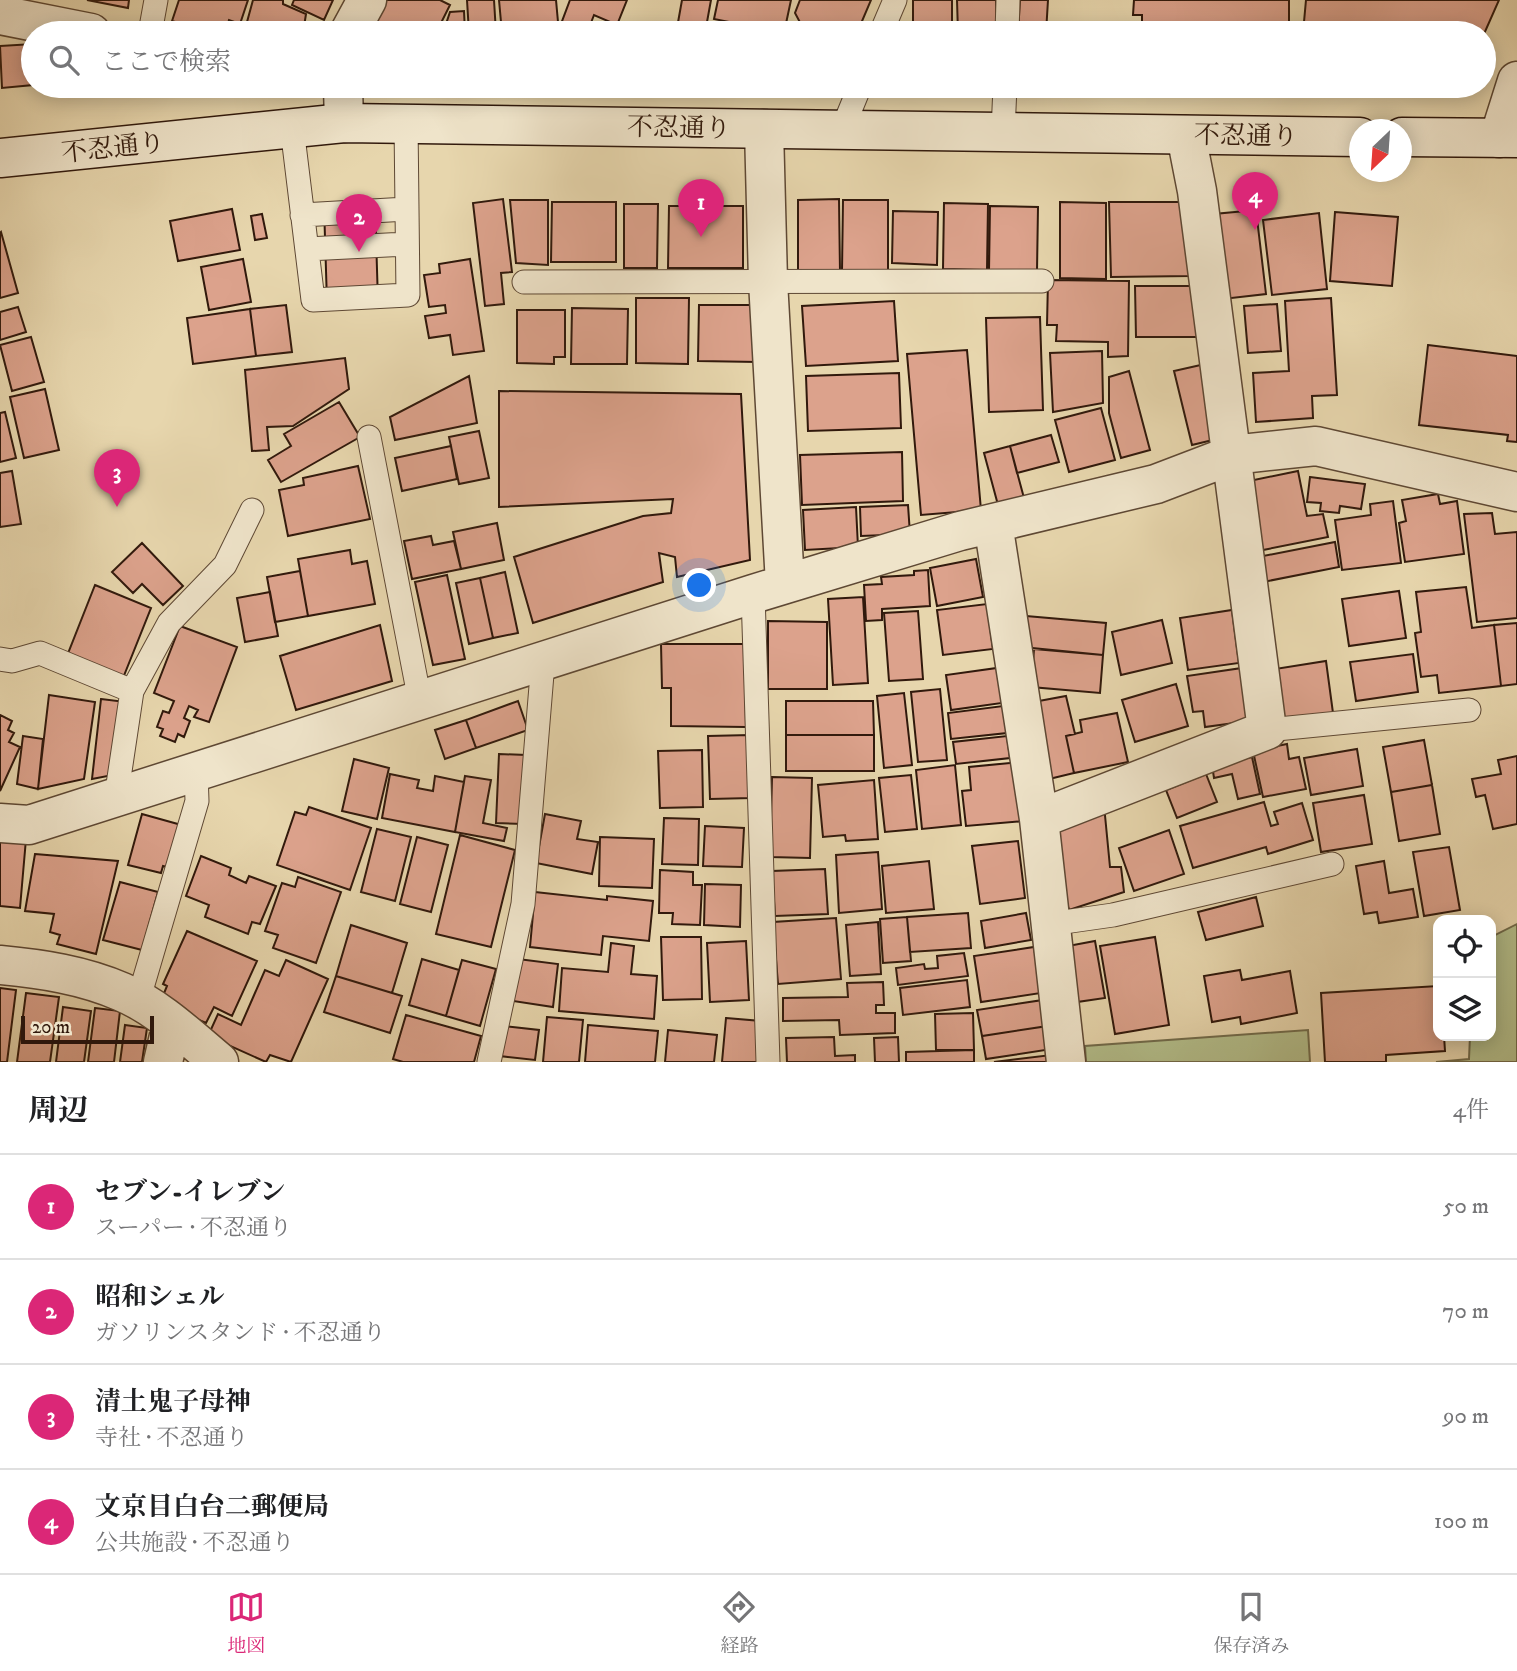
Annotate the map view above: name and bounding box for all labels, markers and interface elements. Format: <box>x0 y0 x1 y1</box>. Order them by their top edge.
search box <box>21 21 1496 98</box>
icon: search <box>45 41 83 79</box>
text: ここで検索 <box>101 46 231 79</box>
street label: 不忍通り <box>627 111 731 146</box>
street label: 不忍通り <box>1194 119 1298 154</box>
north arrow <box>1349 119 1412 182</box>
street label: 不忍通り <box>60 127 167 170</box>
pin: 4 <box>1232 172 1278 230</box>
pin: 1 <box>678 179 724 237</box>
pin: 2 <box>336 194 382 252</box>
pin: 3 <box>94 449 140 507</box>
your location <box>682 568 716 602</box>
map controls <box>1433 915 1496 1041</box>
button: locate <box>1433 915 1496 978</box>
button: layers <box>1433 978 1496 1041</box>
scale bar <box>21 1013 154 1045</box>
text: 20 m <box>32 1016 70 1039</box>
text: 周辺 <box>28 1093 88 1130</box>
text: 4件 <box>1453 1096 1489 1125</box>
text: セブン-イレブン <box>95 1176 285 1209</box>
text: 1 <box>47 1192 55 1221</box>
text: 50 m <box>1443 1192 1489 1221</box>
text: スーパー · 不忍通り <box>95 1214 292 1243</box>
text: 昭和シェル <box>95 1281 224 1314</box>
text: 2 <box>45 1297 57 1326</box>
text: 70 m <box>1442 1297 1489 1326</box>
text: ガソリンスタンド · 不忍通り <box>95 1319 386 1348</box>
text: 清土鬼子母神 <box>95 1386 251 1419</box>
text: 3 <box>47 1402 55 1431</box>
text: 90 m <box>1443 1402 1489 1431</box>
text: 寺社 · 不忍通り <box>95 1424 248 1453</box>
text: 文京目白台二郵便局 <box>95 1491 329 1524</box>
text: 4 <box>44 1507 58 1536</box>
text: 100 m <box>1434 1507 1489 1536</box>
text: 公共施設 · 不忍通り <box>95 1529 294 1558</box>
tab: 地図 <box>227 1588 266 1658</box>
tab: 経路 <box>720 1588 759 1658</box>
tab: 保存済み <box>1213 1588 1290 1658</box>

